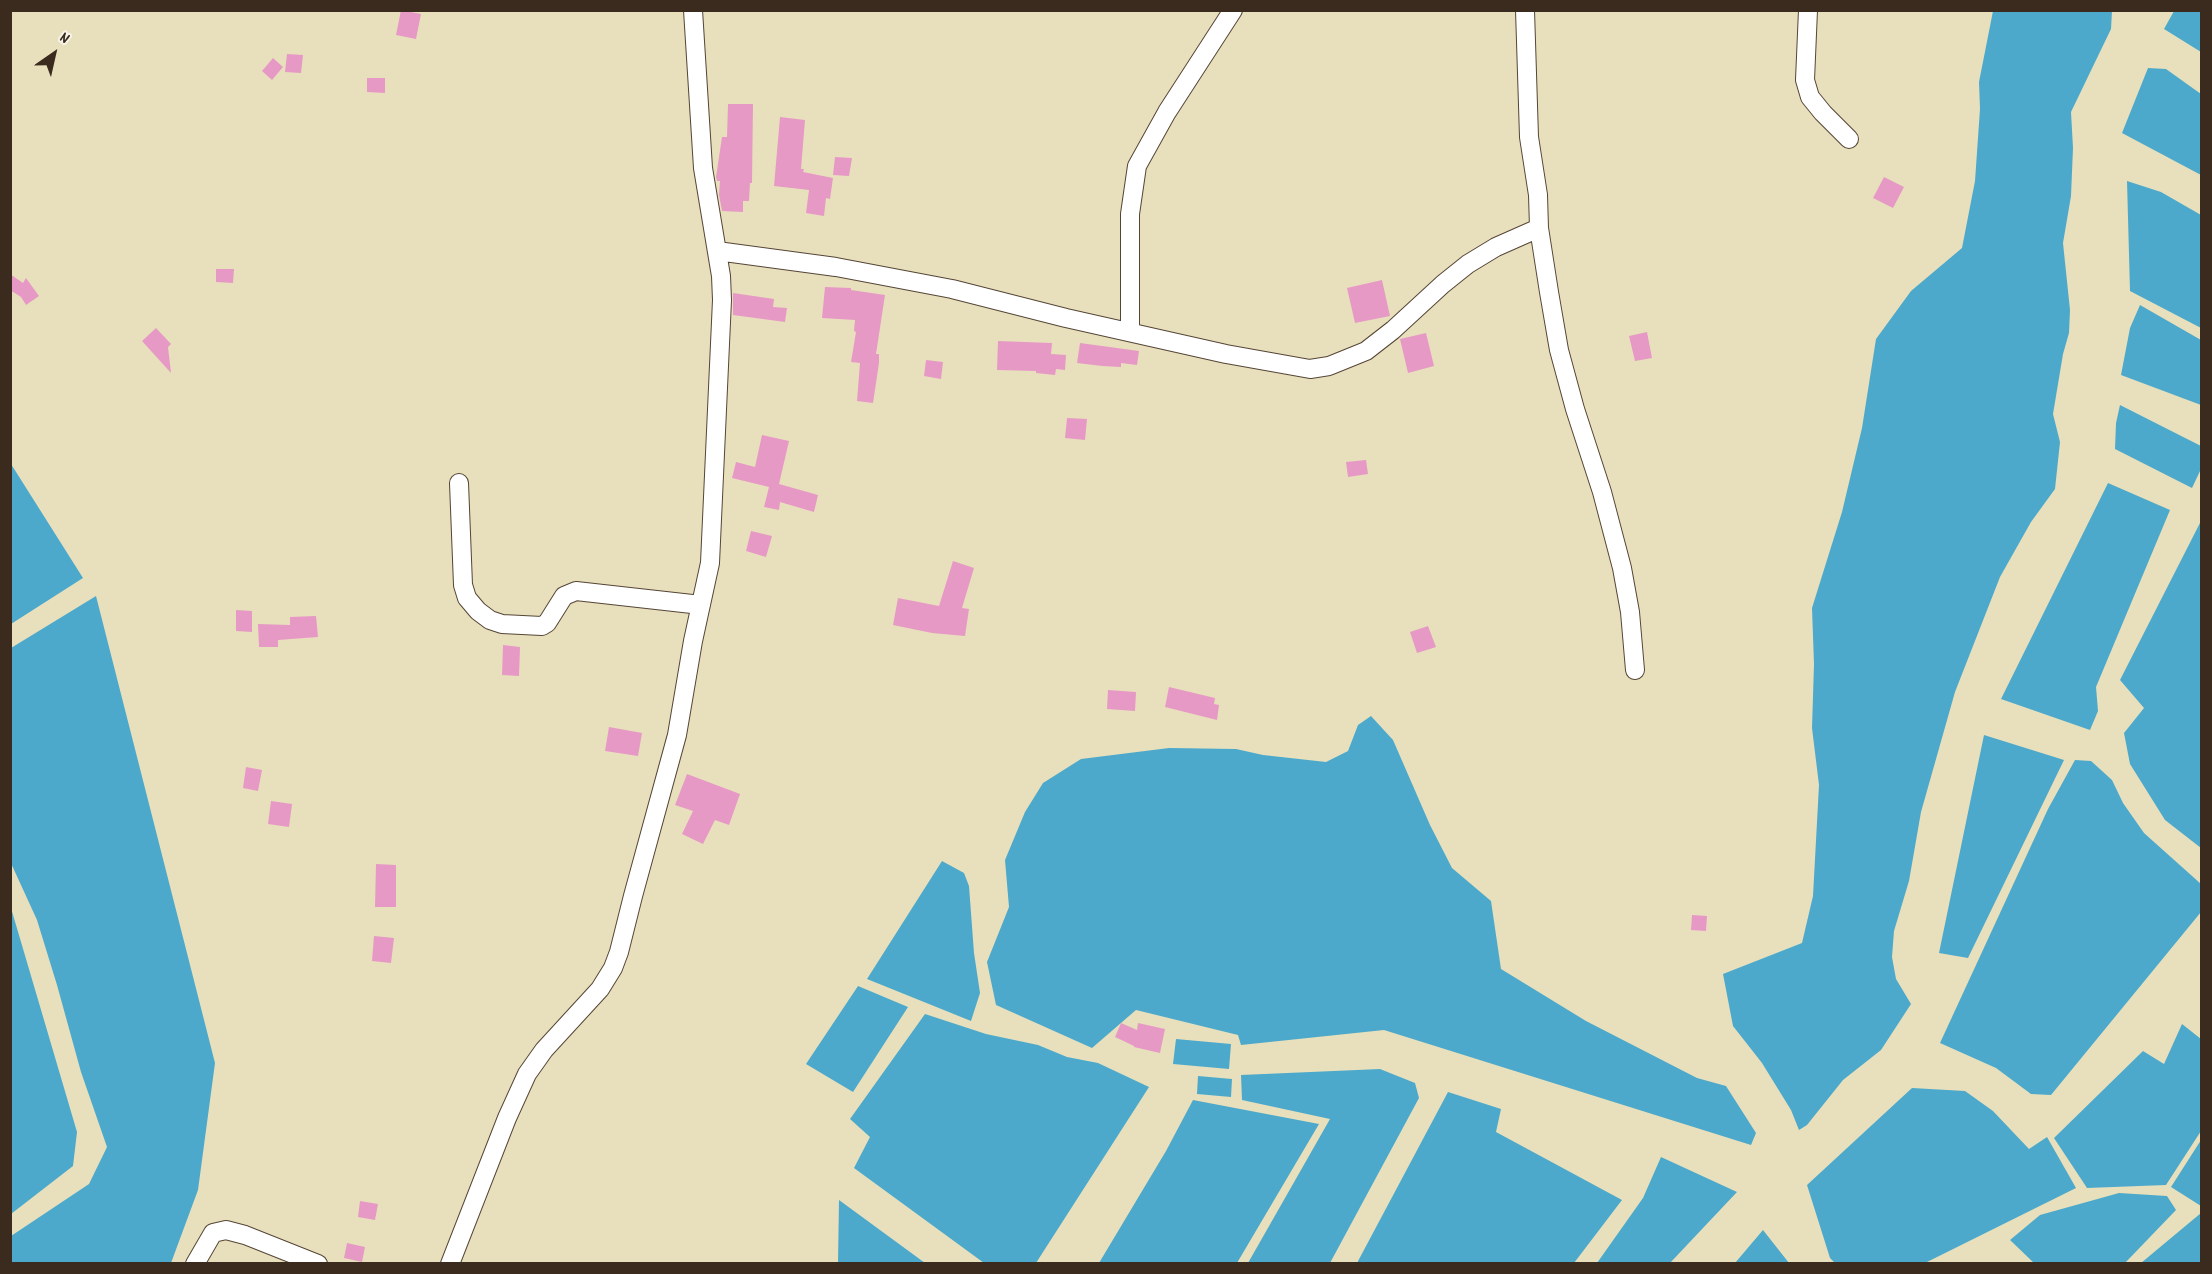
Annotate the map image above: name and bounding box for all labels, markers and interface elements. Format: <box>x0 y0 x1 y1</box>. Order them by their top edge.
north arrow <box>24 24 84 84</box>
text: N <box>55 27 74 50</box>

